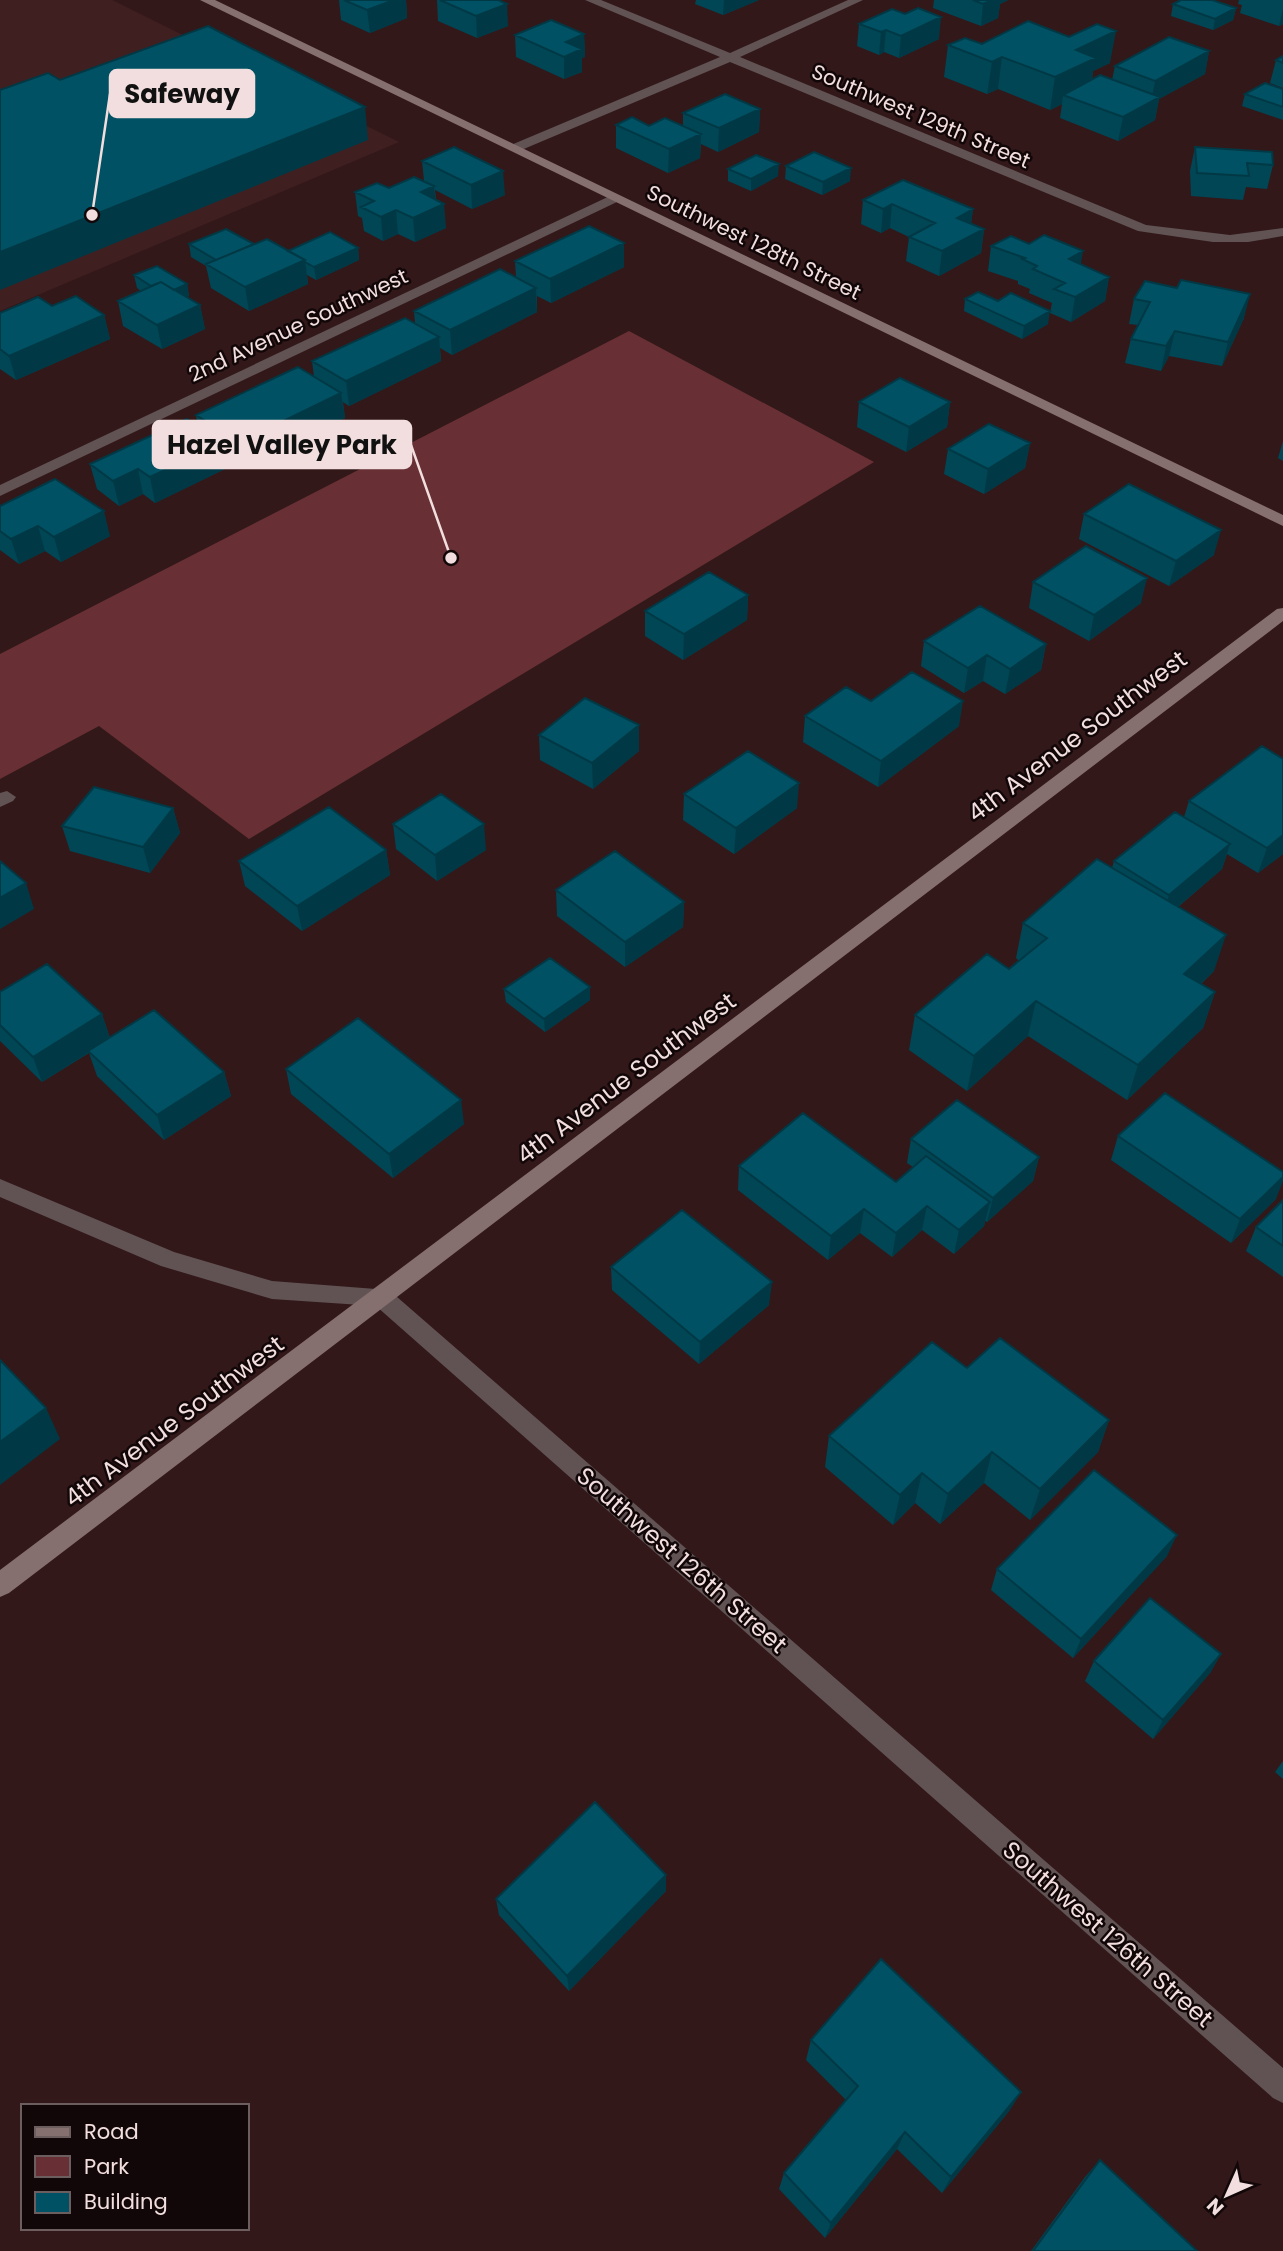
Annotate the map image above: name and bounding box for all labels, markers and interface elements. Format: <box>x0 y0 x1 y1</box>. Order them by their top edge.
street label: Southwest 129th Street <box>807 57 1035 175</box>
callout: Safeway <box>110 70 254 117</box>
text: Safeway <box>124 76 240 112</box>
street label: Southwest 128th Street <box>642 177 866 307</box>
street label: 2nd Avenue Southwest <box>184 261 412 389</box>
callout: Hazel Valley Park <box>153 421 411 468</box>
text: Hazel Valley Park <box>167 427 397 463</box>
street label: 4th Avenue Southwest <box>961 643 1193 829</box>
street label: 4th Avenue Southwest <box>510 985 742 1171</box>
street label: 4th Avenue Southwest <box>58 1328 290 1514</box>
street label: Southwest 126th Street <box>570 1459 794 1661</box>
street label: Southwest 126th Street <box>996 1833 1220 2035</box>
legend <box>21 2104 248 2230</box>
text: Road <box>84 2117 139 2146</box>
text: Park <box>84 2152 129 2181</box>
north arrow <box>1192 2160 1262 2230</box>
text: Building <box>84 2187 168 2216</box>
text: N <box>1201 2192 1230 2221</box>

